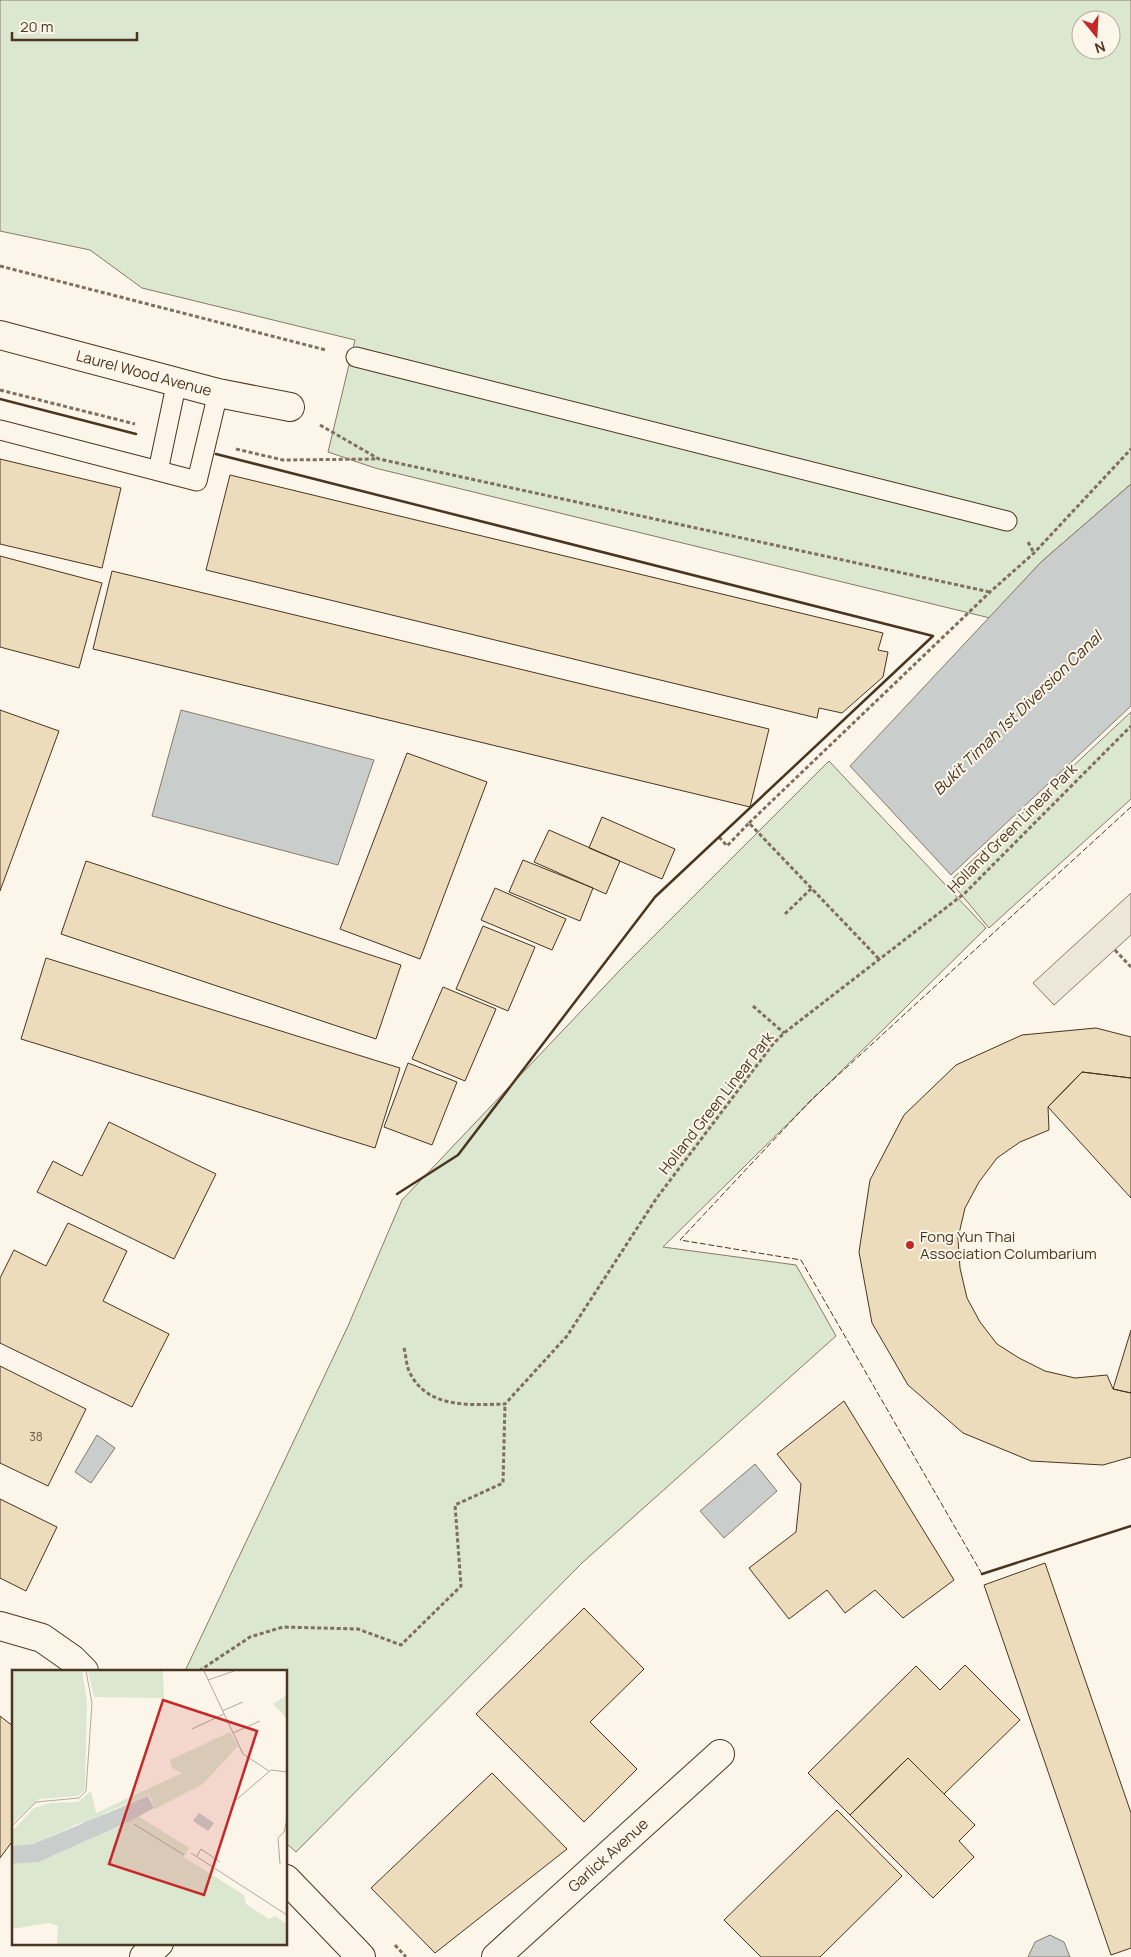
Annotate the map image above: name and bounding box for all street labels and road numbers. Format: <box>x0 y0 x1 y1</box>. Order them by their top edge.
street label: Laurel Wood Avenue <box>74 345 214 401</box>
street label: Holland Green Linear Park <box>943 758 1082 897</box>
street label: Holland Green Linear Park <box>654 1027 779 1179</box>
street label: Garlick Avenue <box>563 1813 653 1897</box>

